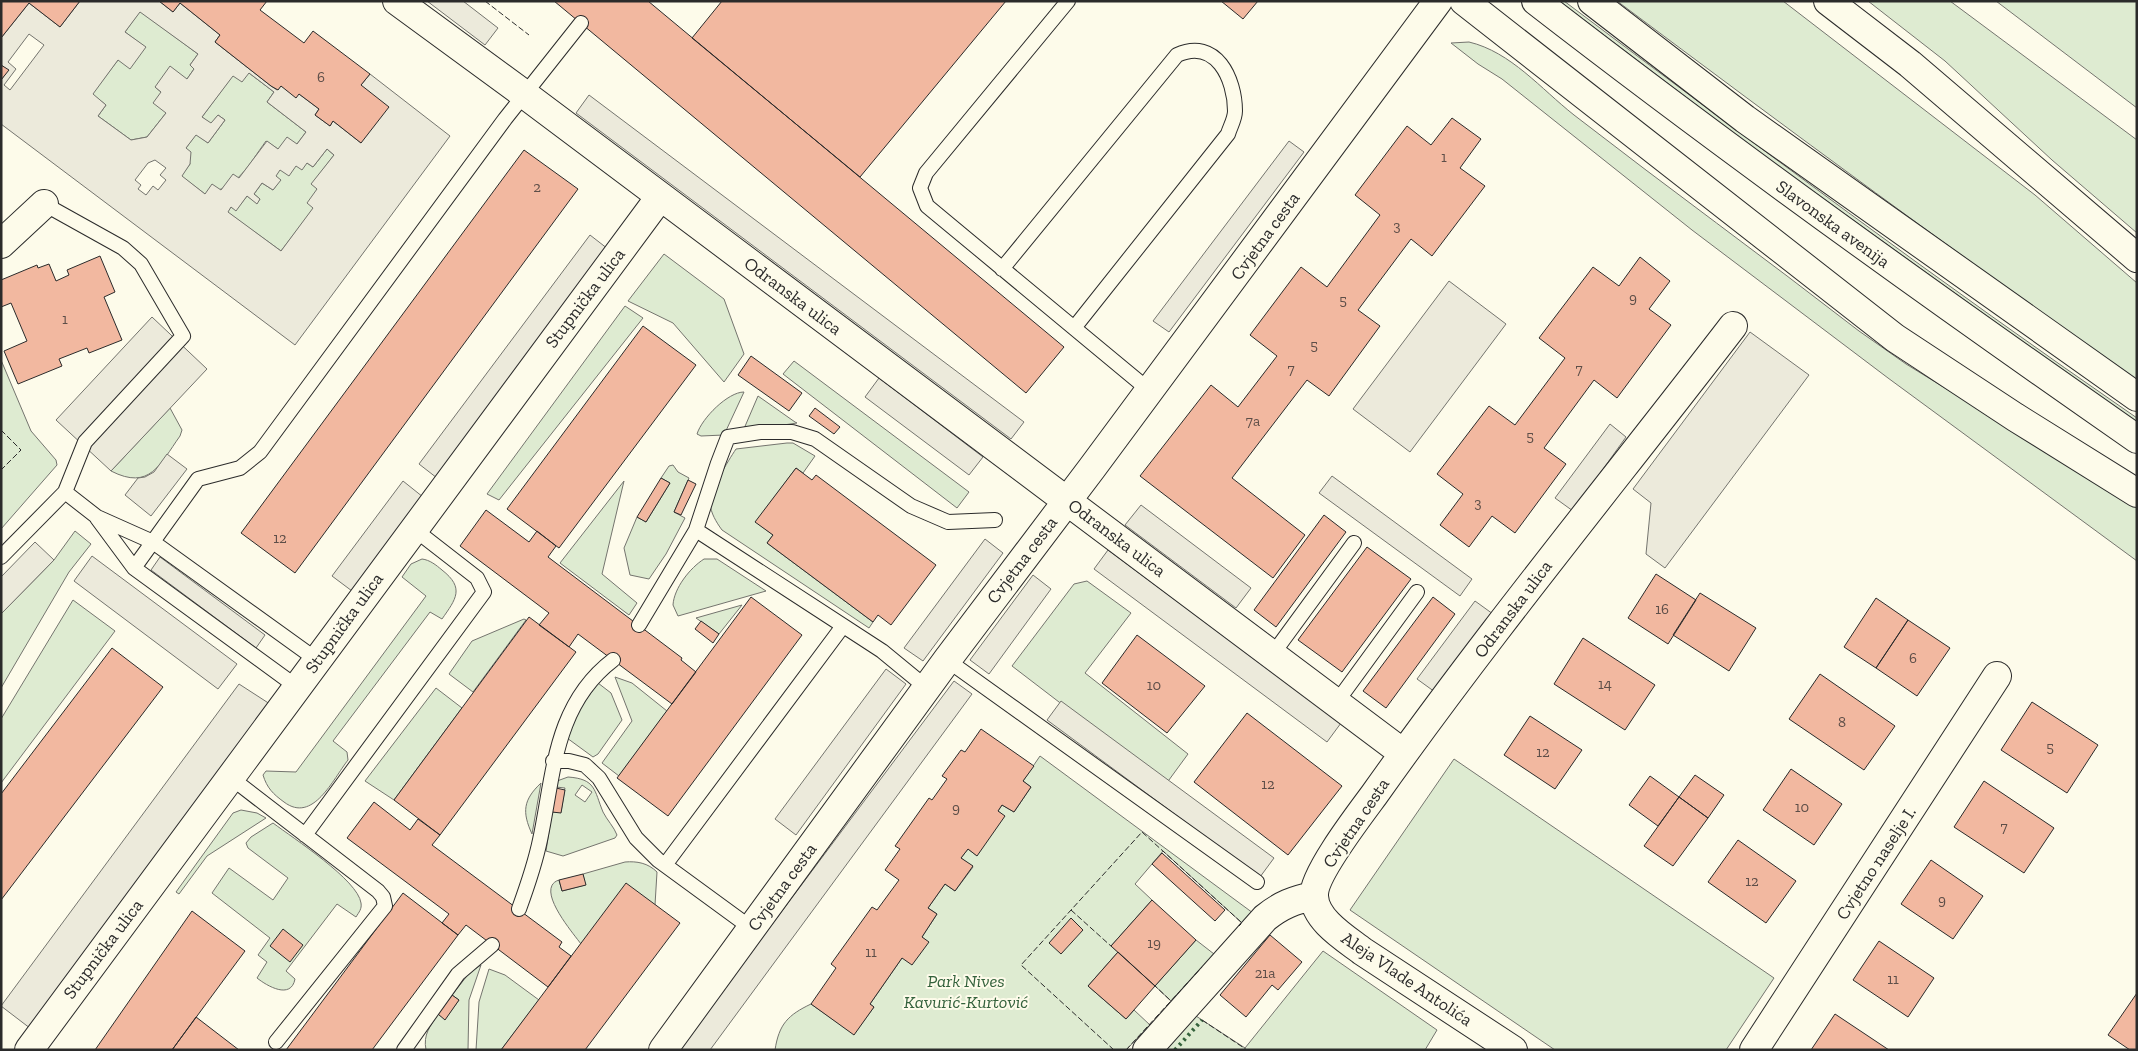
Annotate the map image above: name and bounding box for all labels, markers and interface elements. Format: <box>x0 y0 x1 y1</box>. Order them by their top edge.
house number: 6 <box>317 68 325 86</box>
house number: 1 <box>1441 148 1447 166</box>
street label: Slavonska avenija <box>1772 175 1894 273</box>
house number: 2 <box>533 178 541 196</box>
street label: Cvjetna cesta <box>1226 187 1305 284</box>
house number: 3 <box>1393 217 1401 235</box>
street label: Stupnička ulica <box>540 244 630 352</box>
street label: Odranska ulica <box>740 252 846 340</box>
house number: 9 <box>1629 289 1637 307</box>
house number: 5 <box>1339 291 1347 309</box>
house number: 1 <box>62 310 68 328</box>
house number: 5 <box>1310 336 1318 354</box>
house number: 7 <box>1287 360 1295 378</box>
house number: 7 <box>1575 360 1583 378</box>
house number: 7a <box>1246 412 1260 430</box>
house number: 5 <box>1526 427 1534 445</box>
street label: Odranska ulica <box>1064 494 1170 582</box>
house number: 3 <box>1474 494 1482 512</box>
street label: Cvjetna cesta <box>982 512 1062 608</box>
house number: 12 <box>273 529 287 547</box>
street label: Odranska ulica <box>1469 556 1557 662</box>
street label: Stupnička ulica <box>300 568 388 678</box>
house number: 16 <box>1655 600 1669 618</box>
house number: 6 <box>1909 649 1917 667</box>
house number: 14 <box>1598 675 1612 693</box>
house number: 10 <box>1147 676 1161 694</box>
house number: 8 <box>1838 713 1846 731</box>
house number: 5 <box>2046 738 2054 756</box>
house number: 12 <box>1536 743 1550 761</box>
street label: Cvjetna cesta <box>1318 774 1394 872</box>
house number: 12 <box>1261 775 1275 793</box>
house number: 10 <box>1795 798 1809 816</box>
house number: 9 <box>952 799 960 817</box>
street label: Cvjetno naselje I. <box>1831 802 1921 924</box>
house number: 7 <box>2000 818 2008 836</box>
street label: Cvjetna cesta <box>743 838 822 935</box>
house number: 12 <box>1745 872 1759 890</box>
house number: 9 <box>1938 891 1946 909</box>
street label: Stupnička ulica <box>58 895 148 1003</box>
street label: Aleja Vlade Antolića <box>1337 927 1477 1031</box>
house number: 19 <box>1147 934 1161 952</box>
house number: 11 <box>865 943 877 961</box>
house number: 21a <box>1255 964 1275 982</box>
park label: Park Nives Kavurić-Kurtović <box>904 970 1028 1013</box>
house number: 11 <box>1887 970 1899 988</box>

